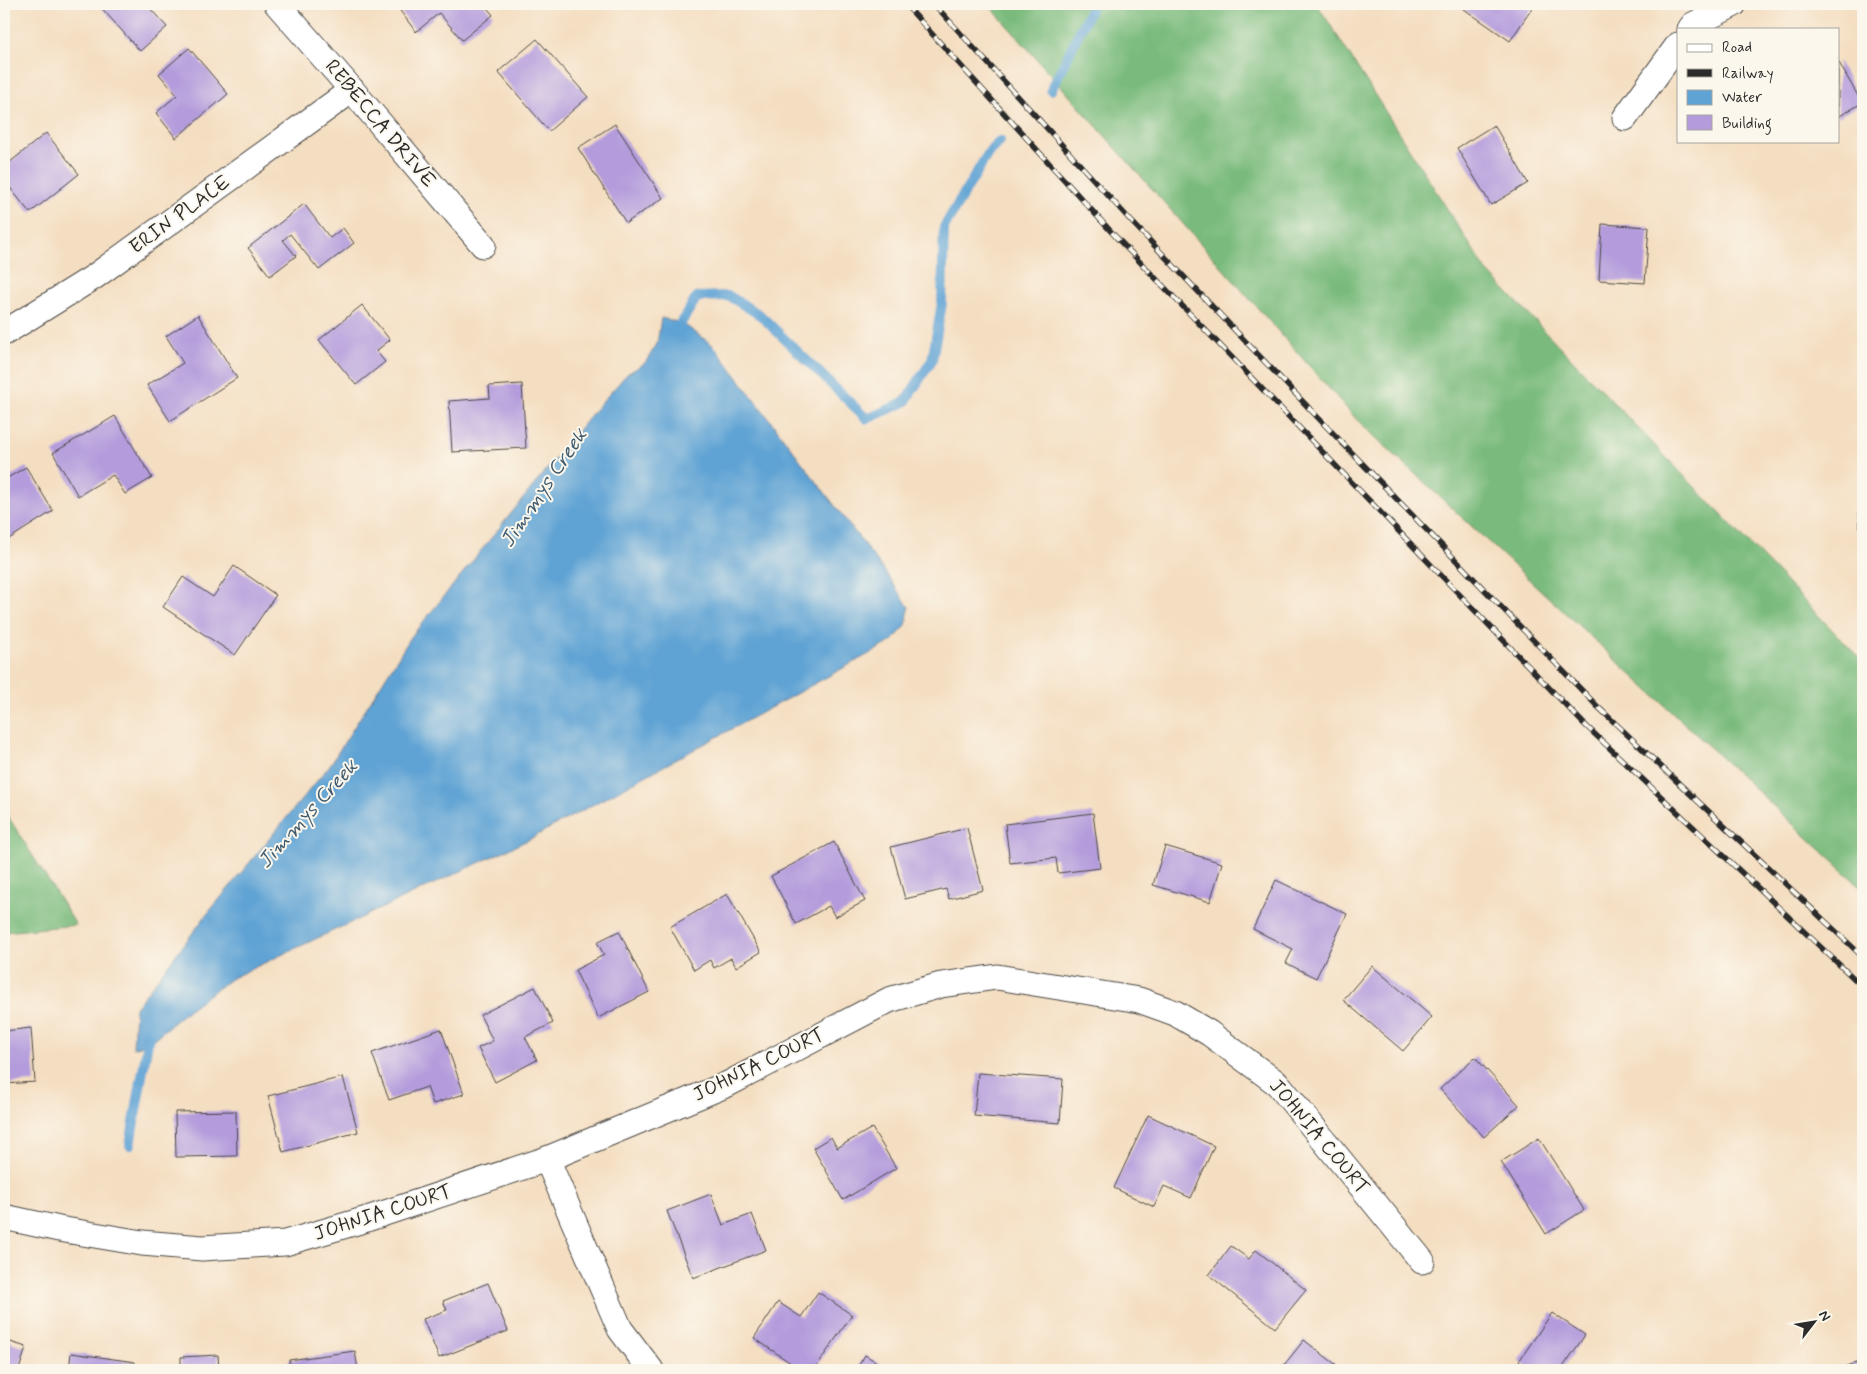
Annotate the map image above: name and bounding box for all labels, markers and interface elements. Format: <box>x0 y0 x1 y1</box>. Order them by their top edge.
legend <box>1677 28 1840 142</box>
text: Road <box>1722 38 1752 58</box>
street label: REBECCA DRIVE <box>318 54 442 194</box>
text: Railway <box>1722 64 1774 84</box>
text: Water <box>1722 88 1762 108</box>
text: Building <box>1722 114 1772 135</box>
street label: ERIN PLACE <box>124 169 236 261</box>
water label: Jimmys Creek <box>494 422 595 553</box>
water label: Jimmys Creek <box>252 753 365 875</box>
street label: JOHNIA COURT <box>689 1021 829 1109</box>
street label: JOHNIA COURT <box>1263 1073 1375 1201</box>
street label: JOHNIA COURT <box>311 1178 455 1248</box>
north arrow <box>1790 1296 1840 1346</box>
text: N <box>1814 1307 1834 1324</box>

